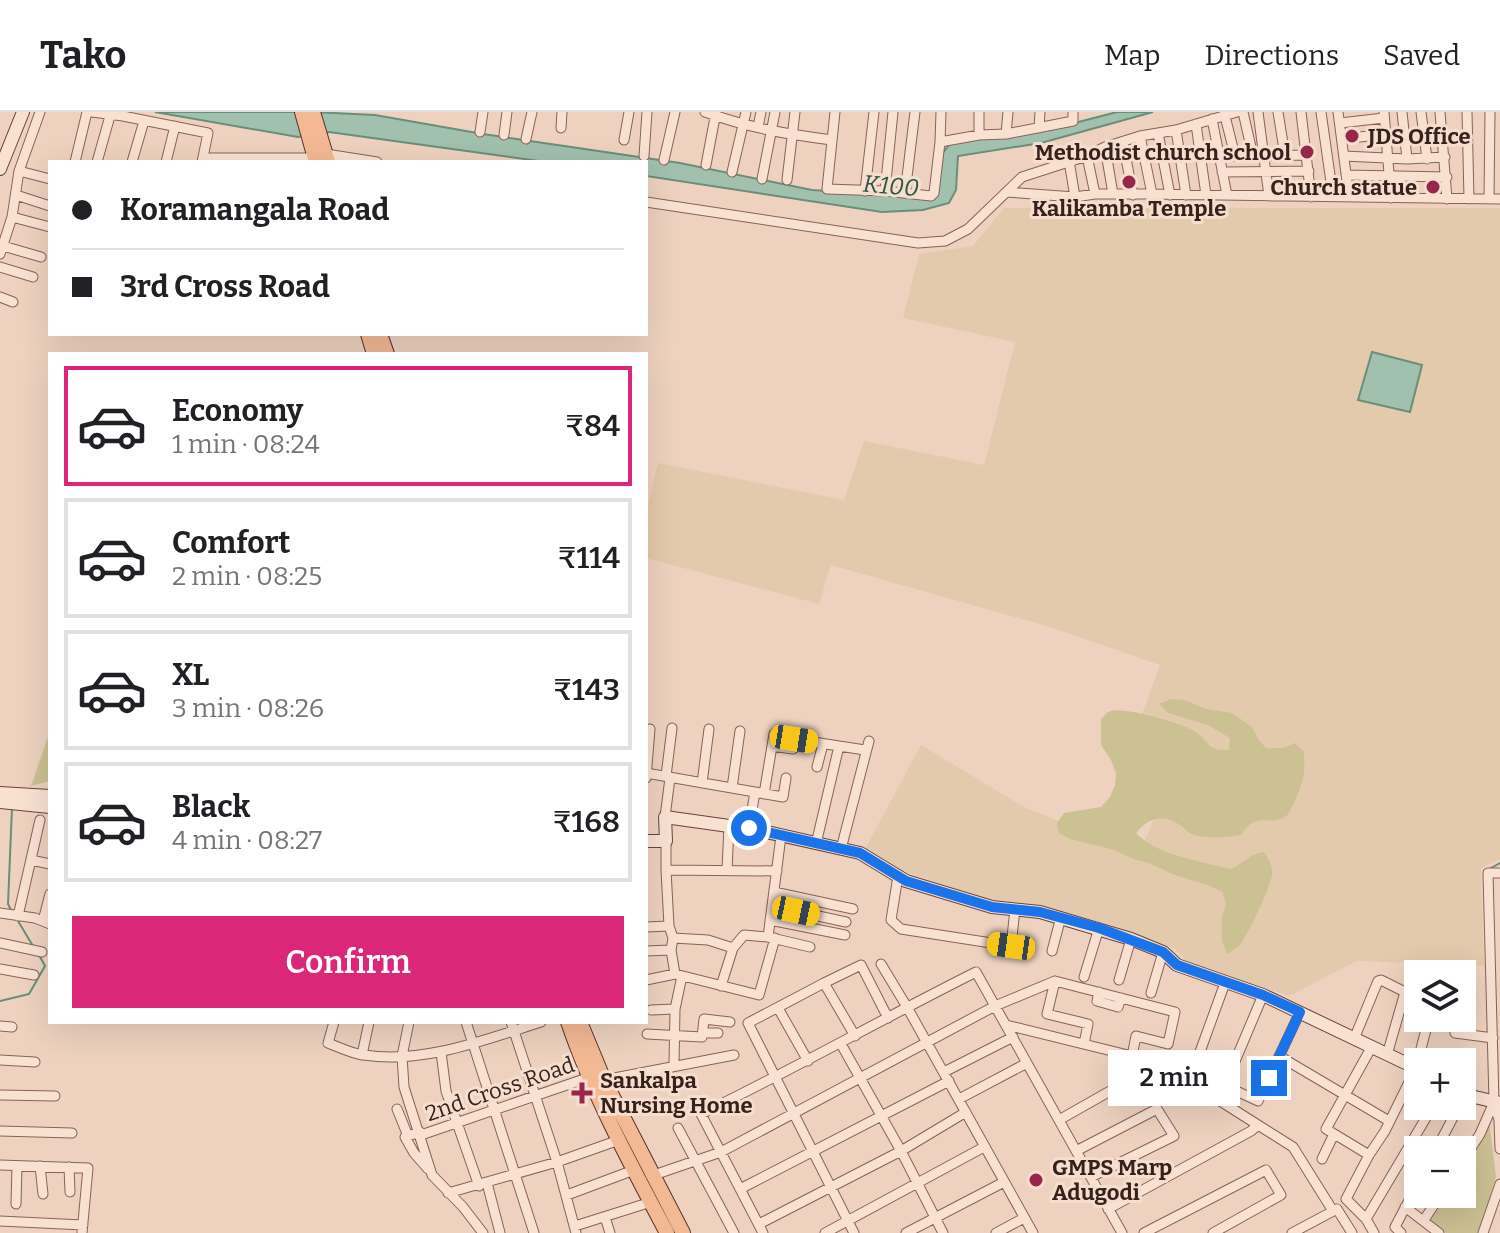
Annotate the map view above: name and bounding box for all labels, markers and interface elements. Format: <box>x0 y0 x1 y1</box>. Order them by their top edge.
text: Tako <box>40 32 126 78</box>
text: Map <box>1104 39 1160 72</box>
text: Directions <box>1204 39 1339 72</box>
text: Saved <box>1383 39 1460 72</box>
place label: JDS Office <box>1367 123 1471 150</box>
marker: JDS Office <box>1343 127 1361 145</box>
place label: Methodist church school <box>1035 139 1291 166</box>
marker: Methodist church school <box>1298 143 1316 161</box>
water label: K100 <box>862 170 920 202</box>
marker: Kalikamba Temple <box>1120 173 1138 191</box>
place label: Church statue <box>1270 174 1417 201</box>
marker: Church statue <box>1424 178 1442 196</box>
text: Koramangala Road <box>120 192 389 228</box>
place label: Kalikamba Temple <box>1032 195 1226 222</box>
text: 3rd Cross Road <box>120 269 330 305</box>
icon: car <box>76 390 148 462</box>
text: Economy <box>172 393 303 429</box>
text: ₹84 <box>565 408 620 444</box>
text: 1 min · 08:24 <box>172 429 320 460</box>
icon: car <box>76 522 148 594</box>
text: Comfort <box>172 525 290 561</box>
text: ₹114 <box>558 540 620 576</box>
text: 2 min · 08:25 <box>172 561 322 592</box>
icon: car <box>76 654 148 726</box>
text: XL <box>172 657 209 693</box>
text: ₹143 <box>553 672 620 708</box>
text: 3 min · 08:26 <box>172 693 324 724</box>
car <box>768 723 820 755</box>
icon: car <box>76 786 148 858</box>
text: Black <box>172 789 250 825</box>
text: ₹168 <box>553 804 620 840</box>
route start <box>731 810 767 846</box>
text: 4 min · 08:27 <box>172 825 322 856</box>
car <box>770 894 822 928</box>
button: Confirm <box>72 916 624 1008</box>
car <box>986 931 1036 961</box>
map controls <box>1404 960 1476 1208</box>
button: layers <box>1404 960 1476 1032</box>
button: + <box>1404 1048 1476 1120</box>
callout: 2 min <box>1109 1050 1241 1106</box>
street label: 2nd Cross Road <box>422 1051 578 1127</box>
route end <box>1251 1060 1287 1096</box>
text: 2 min <box>1140 1062 1208 1093</box>
place label: Sankalpa Nursing Home <box>600 1067 752 1119</box>
marker: Sankalpa Nursing Home <box>571 1082 593 1104</box>
button: − <box>1404 1136 1476 1208</box>
place label: GMPS Marp Adugodi <box>1052 1154 1172 1206</box>
marker: GMPS Marp Adugodi <box>1027 1171 1045 1189</box>

